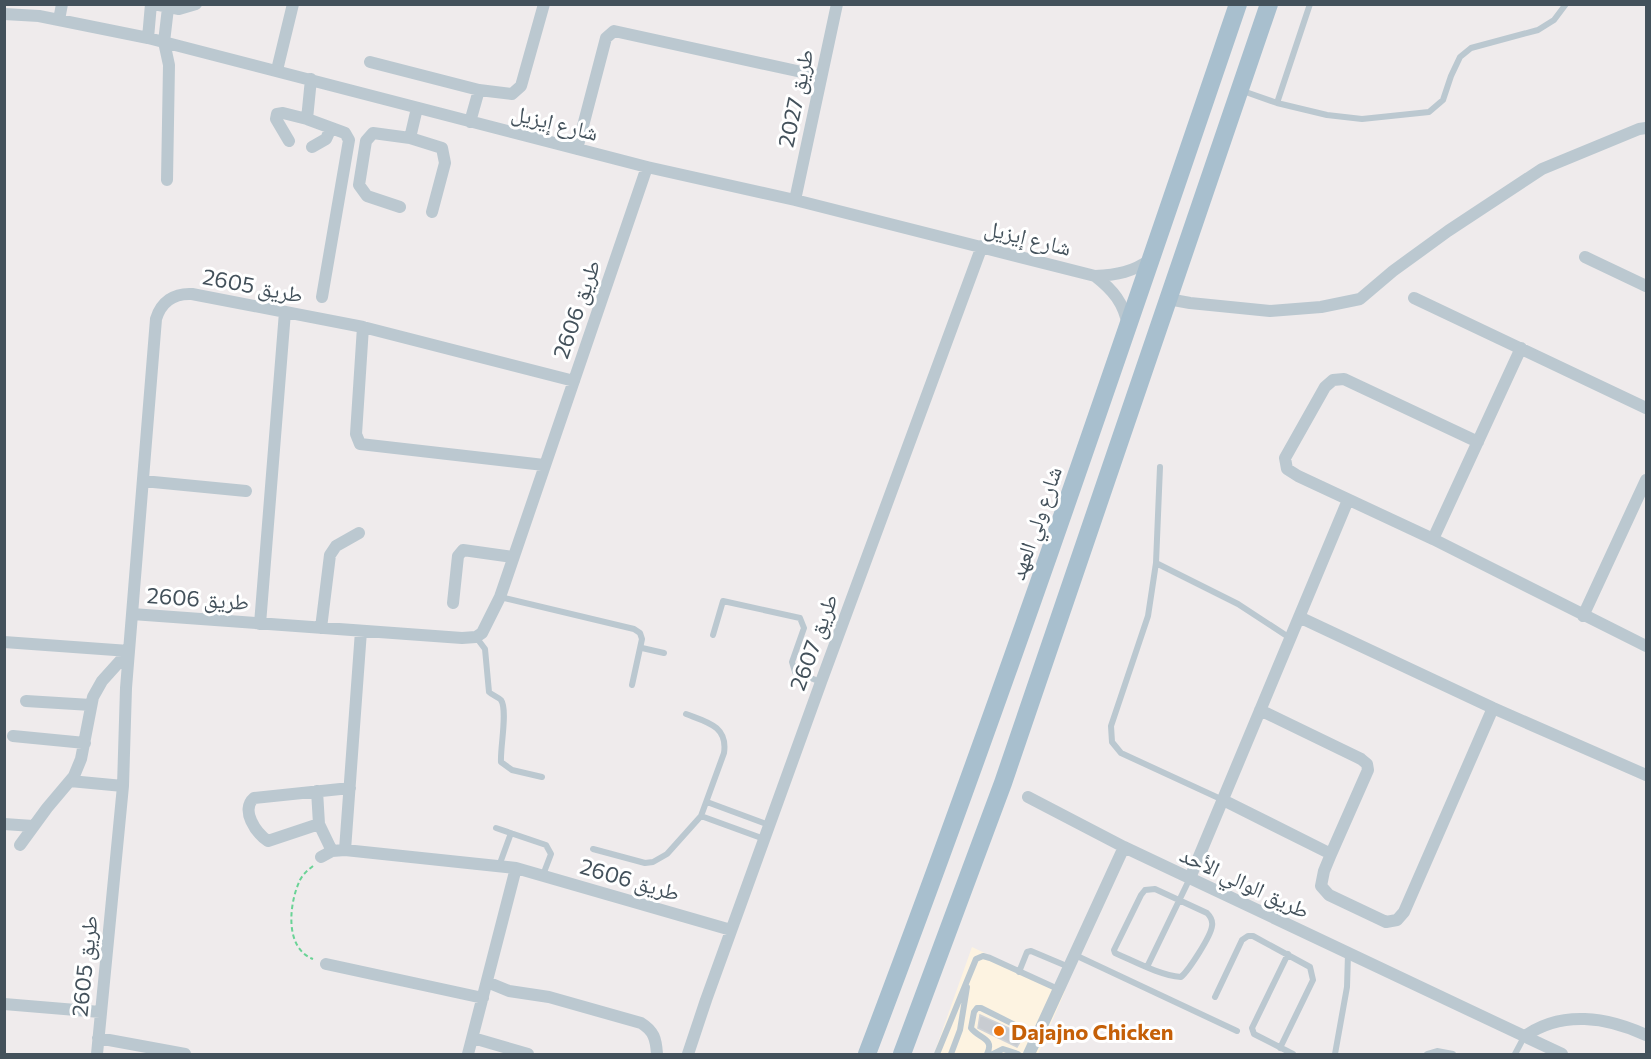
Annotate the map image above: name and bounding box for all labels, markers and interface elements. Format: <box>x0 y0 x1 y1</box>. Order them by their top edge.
street label: طريق 2027 <box>771 47 820 150</box>
street label: شارع إيزيل <box>508 98 601 148</box>
street label: شارع إيزيل <box>981 213 1074 263</box>
street label: طريق 2606 <box>547 256 606 362</box>
street label: طريق 2605 <box>200 262 306 309</box>
street label: شارع ولي العهد <box>1003 463 1071 585</box>
street label: طريق 2606 <box>146 581 250 616</box>
street label: طريق 2607 <box>783 590 844 694</box>
street label: طريق الوالي الأحد <box>1174 840 1314 928</box>
street label: طريق 2606 <box>577 852 683 907</box>
street label: طريق 2605 <box>65 914 104 1018</box>
place label: Dajajno Chicken <box>1011 1018 1174 1045</box>
marker: Dajajno Chicken <box>992 1024 1006 1038</box>

